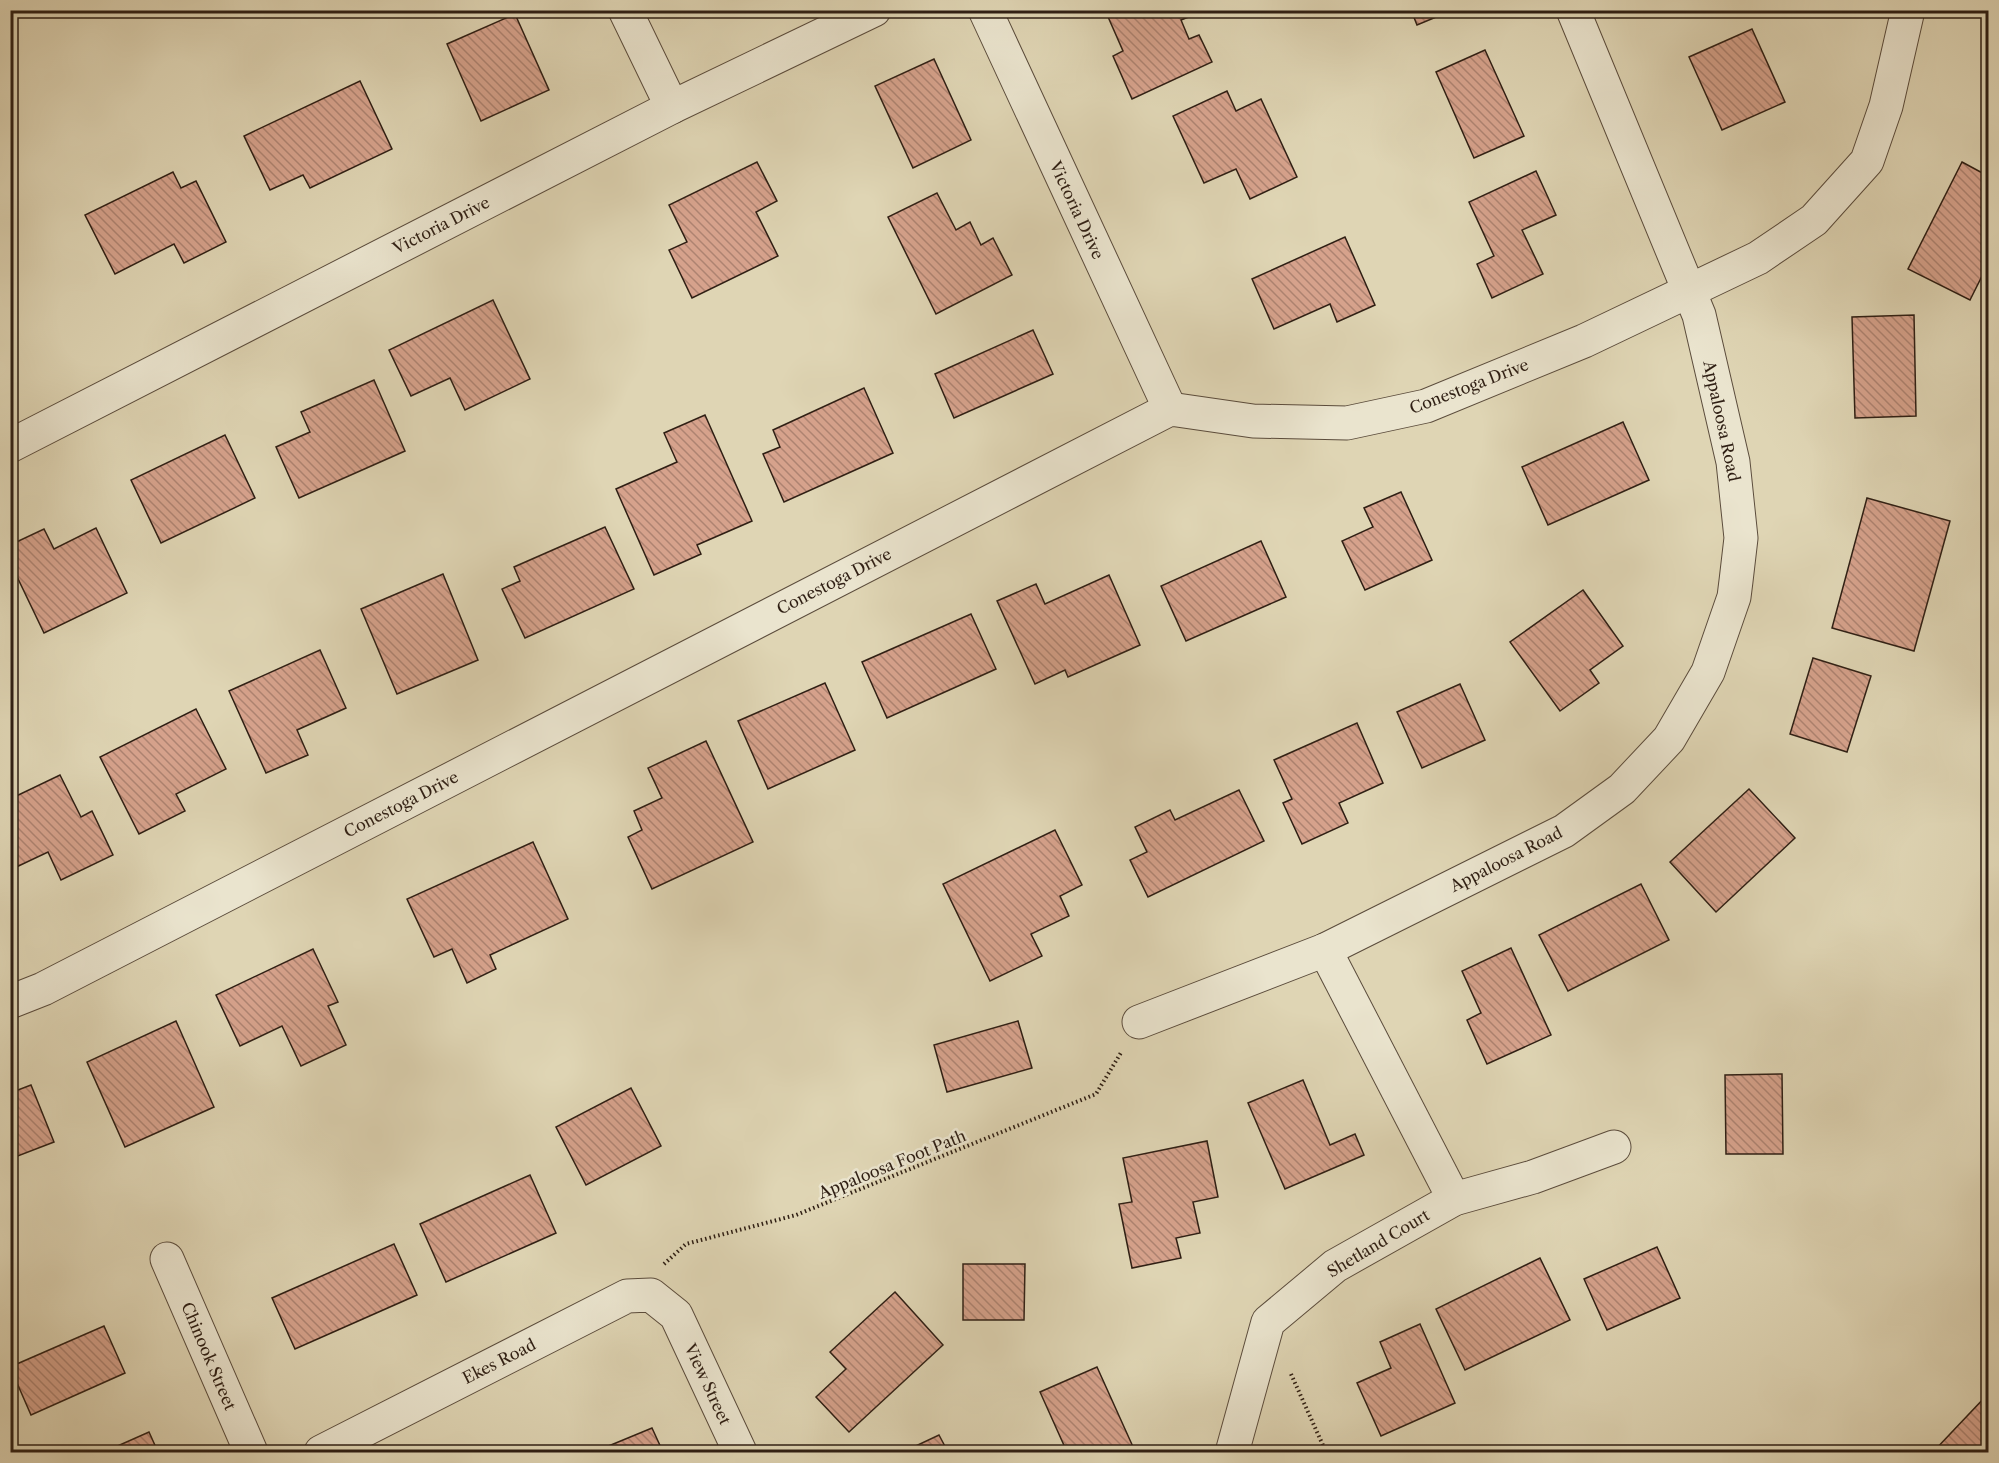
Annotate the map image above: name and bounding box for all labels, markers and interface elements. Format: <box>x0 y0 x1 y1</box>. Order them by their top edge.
street label: Victoria Drive <box>1045 157 1108 262</box>
street label: Victoria Drive <box>388 192 493 258</box>
street label: Conestoga Drive <box>1407 354 1531 418</box>
street label: Appaloosa Road <box>1699 358 1745 484</box>
street label: Conestoga Drive <box>773 543 895 618</box>
street label: Conestoga Drive <box>340 766 462 841</box>
street label: Appaloosa Road <box>1446 822 1566 896</box>
street label: Appaloosa Foot Path <box>814 1125 969 1203</box>
street label: Shetland Court <box>1323 1204 1433 1281</box>
street label: Chinook Street <box>177 1299 241 1413</box>
street label: Ekes Road <box>459 1334 539 1388</box>
street label: View Street <box>680 1339 736 1428</box>

